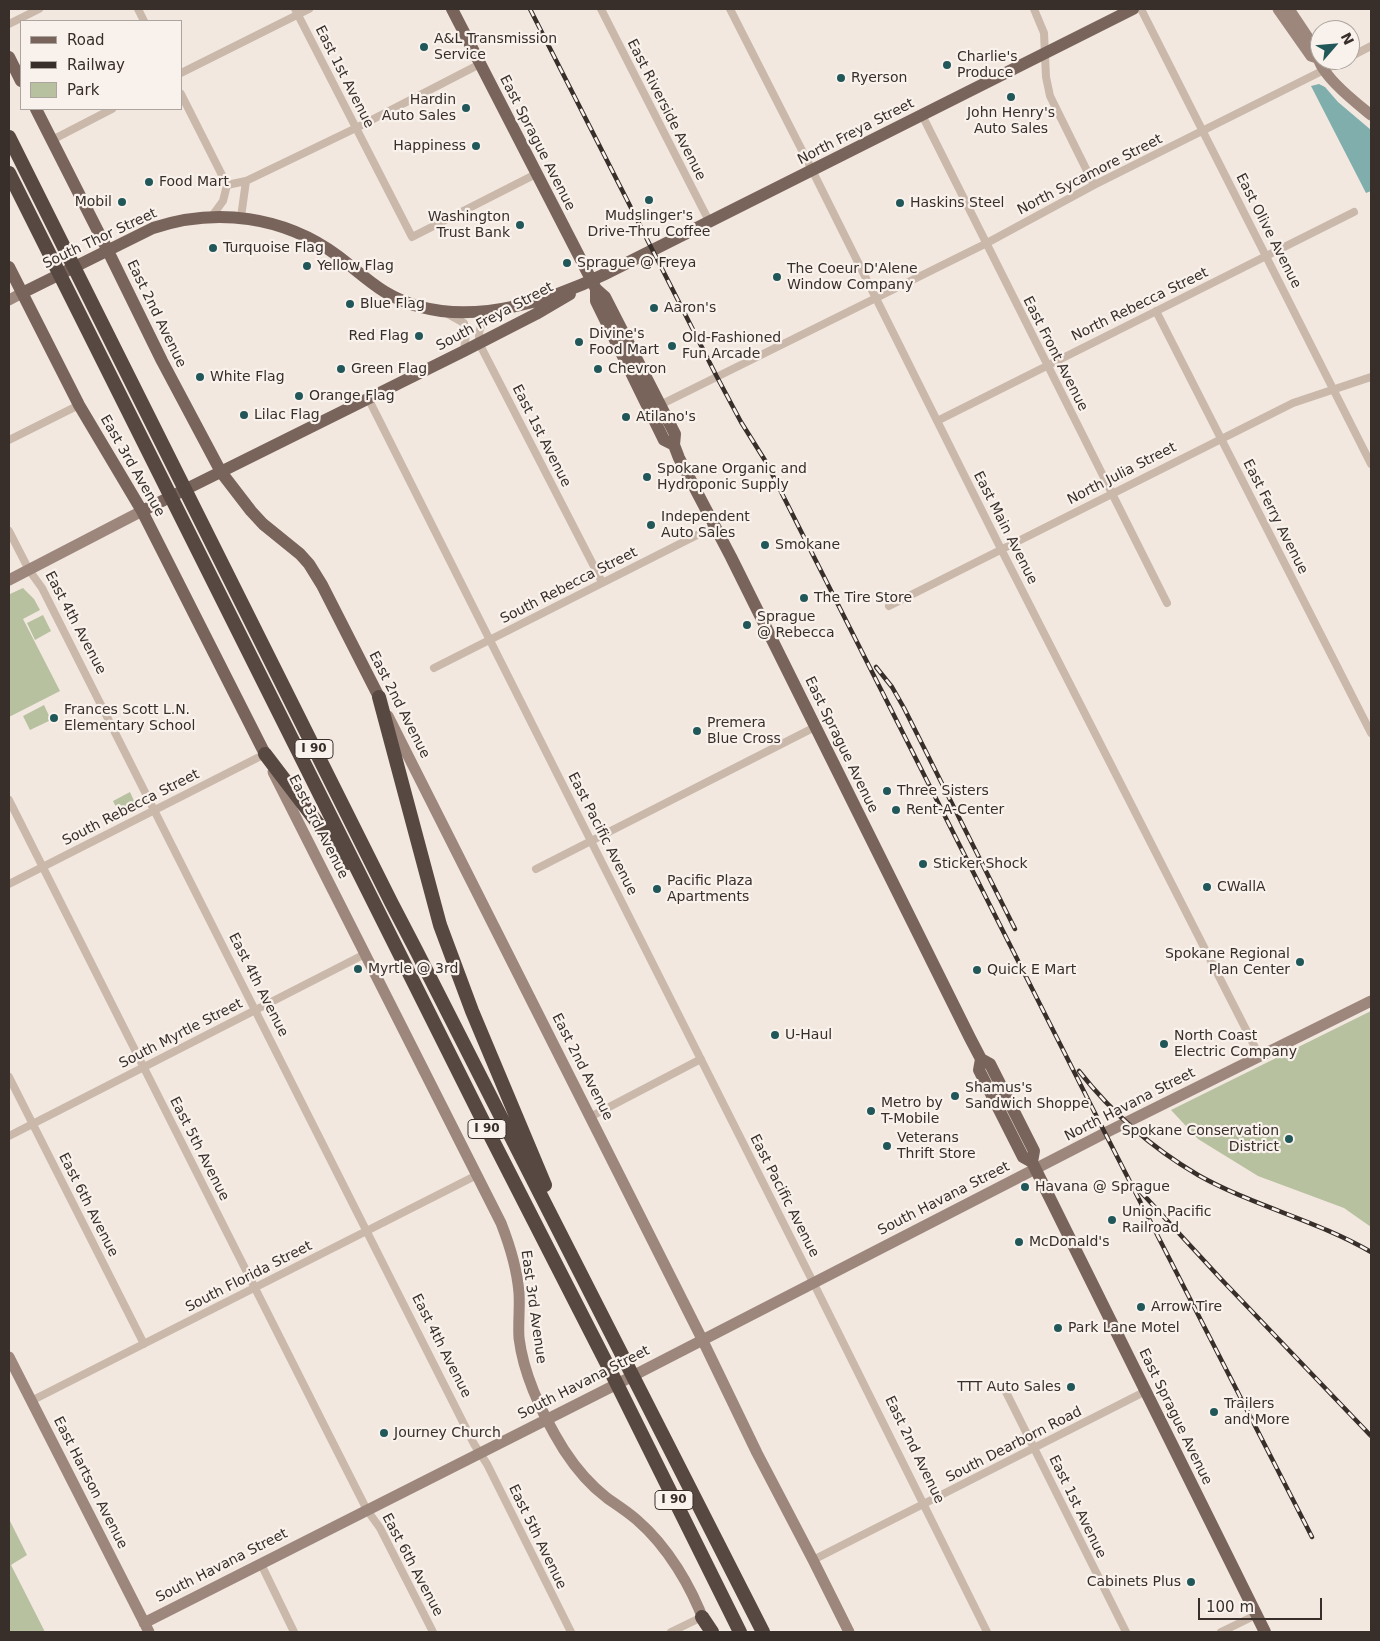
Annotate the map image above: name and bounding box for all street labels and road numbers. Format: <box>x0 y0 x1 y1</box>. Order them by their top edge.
street label: East 1st Avenue <box>311 23 377 131</box>
street label: East Riverside Avenue <box>623 37 709 183</box>
street label: East Sprague Avenue <box>496 73 578 213</box>
street label: North Freya Street <box>795 95 917 169</box>
street label: North Sycamore Street <box>1015 131 1165 219</box>
street label: East Olive Avenue <box>1232 171 1304 291</box>
street label: South Thor Street <box>40 205 160 273</box>
street label: East 2nd Avenue <box>123 257 189 371</box>
street label: North Rebecca Street <box>1069 265 1211 345</box>
street label: South Freya Street <box>434 279 556 355</box>
street label: East Front Avenue <box>1019 294 1091 414</box>
street label: East 1st Avenue <box>508 382 574 490</box>
street label: East 3rd Avenue <box>96 412 168 520</box>
street label: North Julia Street <box>1065 439 1179 509</box>
street label: East Ferry Avenue <box>1239 457 1311 577</box>
street label: East Main Avenue <box>969 469 1041 587</box>
street label: South Rebecca Street <box>498 544 640 628</box>
street label: East 4th Avenue <box>41 569 109 677</box>
street label: East 2nd Avenue <box>365 649 433 761</box>
street label: East Sprague Avenue <box>801 674 881 816</box>
road number: I 90 <box>295 740 333 759</box>
street label: South Rebecca Street <box>60 766 202 850</box>
street label: East Pacific Avenue <box>564 770 640 898</box>
street label: East 3rd Avenue <box>285 772 351 882</box>
street label: East 4th Avenue <box>225 930 291 1040</box>
street label: South Myrtle Street <box>116 996 246 1072</box>
street label: East 2nd Avenue <box>548 1011 616 1123</box>
street label: North Havana Street <box>1062 1065 1198 1145</box>
street label: East 5th Avenue <box>166 1094 232 1204</box>
road number: I 90 <box>468 1120 506 1138</box>
street label: East Pacific Avenue <box>746 1132 822 1260</box>
street label: East 6th Avenue <box>55 1150 121 1260</box>
street label: South Havana Street <box>875 1158 1013 1240</box>
street label: South Florida Street <box>183 1238 315 1316</box>
street label: East 3rd Avenue <box>517 1249 549 1365</box>
street label: East 4th Avenue <box>408 1291 474 1401</box>
street label: South Havana Street <box>515 1342 653 1424</box>
street label: East Sprague Avenue <box>1135 1346 1215 1488</box>
street label: East 2nd Avenue <box>881 1393 947 1507</box>
street label: South Dearborn Road <box>943 1403 1085 1487</box>
street label: East Hartson Avenue <box>49 1414 131 1552</box>
street label: East 1st Avenue <box>1045 1453 1109 1561</box>
street label: East 5th Avenue <box>504 1482 570 1592</box>
road number: I 90 <box>655 1490 693 1510</box>
street label: East 6th Avenue <box>378 1511 446 1619</box>
street label: South Havana Street <box>153 1525 291 1607</box>

